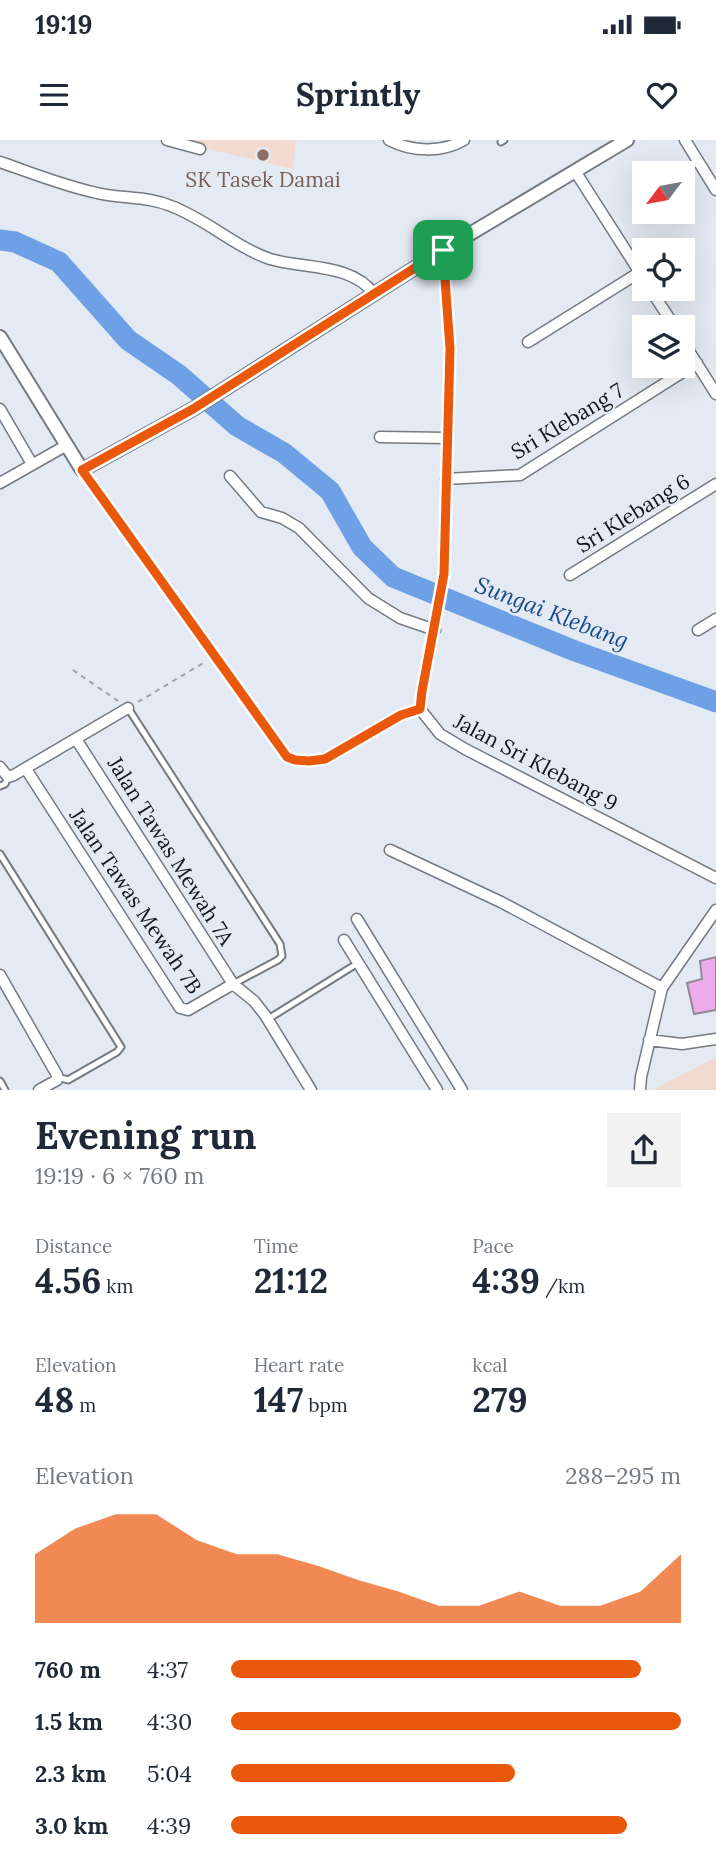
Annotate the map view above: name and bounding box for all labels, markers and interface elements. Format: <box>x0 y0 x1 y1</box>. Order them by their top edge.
text: 19:19 <box>35 8 93 41</box>
text: Sprintly <box>296 74 420 115</box>
icon: menu <box>35 76 73 114</box>
icon: heart <box>643 76 681 114</box>
marker: SK Tasek Damai <box>255 147 271 163</box>
north arrow <box>632 161 695 224</box>
map controls <box>632 161 695 378</box>
place label: SK Tasek Damai <box>185 166 341 193</box>
pin <box>413 220 473 280</box>
icon: arrive <box>424 231 462 269</box>
button: locate <box>632 238 695 301</box>
button: layers <box>632 315 695 378</box>
street label: Sri Klebang 7 <box>506 377 628 465</box>
street label: Sri Klebang 6 <box>571 467 695 559</box>
water label: Sungai Klebang <box>471 569 633 655</box>
street label: Jalan Sri Klebang 9 <box>448 707 623 817</box>
street label: Jalan Tawas Mewah 7A <box>101 751 241 951</box>
street label: Jalan Tawas Mewah 7B <box>63 802 208 999</box>
text: Evening run <box>35 1111 257 1159</box>
button: share <box>607 1113 681 1187</box>
text: 19:19 · 6 × 760 m <box>35 1161 204 1190</box>
text: Distance <box>35 1234 112 1258</box>
text: Time <box>254 1234 298 1258</box>
text: Pace <box>472 1234 514 1258</box>
text: 4.56 <box>35 1258 101 1303</box>
text: 21:12 <box>254 1258 328 1303</box>
text: 4:39 <box>472 1258 540 1303</box>
text: km <box>101 1274 134 1298</box>
text: /km <box>540 1274 585 1298</box>
text: Elevation <box>35 1353 117 1377</box>
text: Heart rate <box>254 1353 344 1377</box>
text: kcal <box>472 1353 507 1377</box>
text: 48 <box>35 1377 74 1422</box>
text: 147 <box>254 1377 303 1422</box>
text: 279 <box>472 1377 528 1422</box>
text: m <box>74 1393 96 1417</box>
text: bpm <box>303 1393 348 1417</box>
text: Elevation <box>35 1461 134 1490</box>
text: 288–295 m <box>565 1461 681 1490</box>
text: 760 m <box>35 1655 101 1684</box>
text: 4:37 <box>147 1655 188 1684</box>
text: 1.5 km <box>35 1707 103 1736</box>
text: 4:30 <box>147 1707 192 1736</box>
text: 2.3 km <box>35 1759 106 1788</box>
text: 5:04 <box>147 1759 192 1788</box>
text: 3.0 km <box>35 1811 108 1840</box>
text: 4:39 <box>147 1811 191 1840</box>

